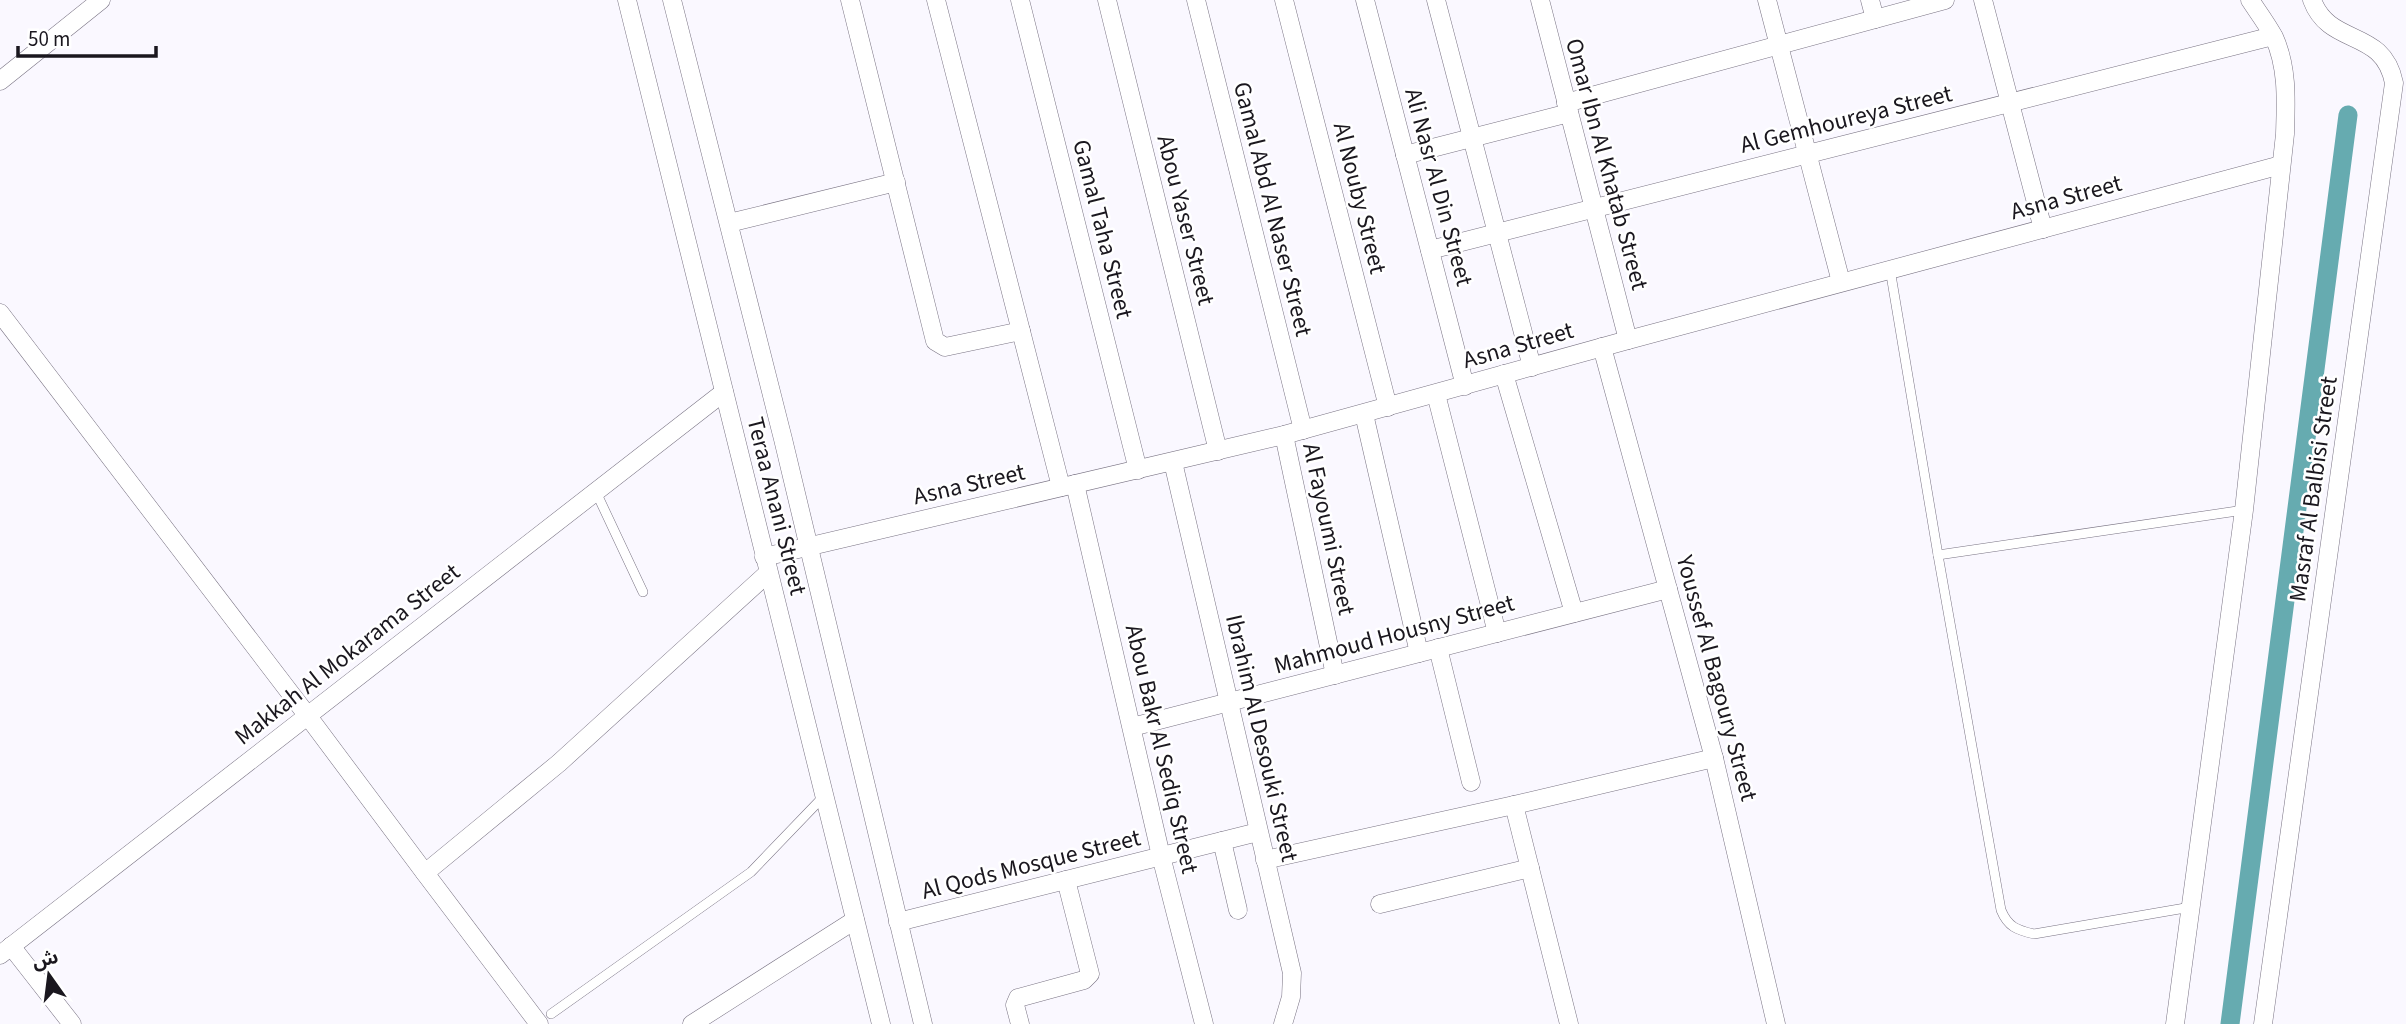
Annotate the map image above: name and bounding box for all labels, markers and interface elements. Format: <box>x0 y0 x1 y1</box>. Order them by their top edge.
scale bar <box>18 14 156 58</box>
text: 50 m <box>28 24 70 54</box>
street label: Omar Ibn Al Khatab Street <box>1556 34 1657 294</box>
street label: Al Gemhoureya Street <box>1736 76 1956 163</box>
street label: Gamal Abd Al Naser Street <box>1224 78 1321 340</box>
street label: Ali Nasr Al Din Street <box>1395 84 1482 290</box>
street label: Al Nouby Street <box>1324 119 1395 277</box>
street label: Abou Yaser Street <box>1147 131 1224 309</box>
street label: Gamal Taha Street <box>1063 136 1142 322</box>
street label: Asna Street <box>2007 166 2126 229</box>
street label: Asna Street <box>1459 313 1578 378</box>
street label: Masraf Al Balbisi Street <box>2280 374 2347 604</box>
street label: Teraa Anani Street <box>738 414 816 599</box>
street label: Al Fayoumi Street <box>1293 440 1364 618</box>
street label: Asna Street <box>910 455 1028 514</box>
street label: Youssef Al Bagoury Street <box>1667 550 1766 805</box>
street label: Makkah Al Mokarama Street <box>227 555 468 754</box>
street label: Mahmoud Housny Street <box>1270 586 1518 683</box>
street label: Ibrahim Al Desouki Street <box>1216 611 1307 865</box>
street label: Abou Bakr Al Sediq Street <box>1116 621 1207 877</box>
street label: Al Qods Mosque Street <box>918 820 1144 909</box>
north arrow <box>14 940 84 1010</box>
text: ش <box>29 944 61 976</box>

